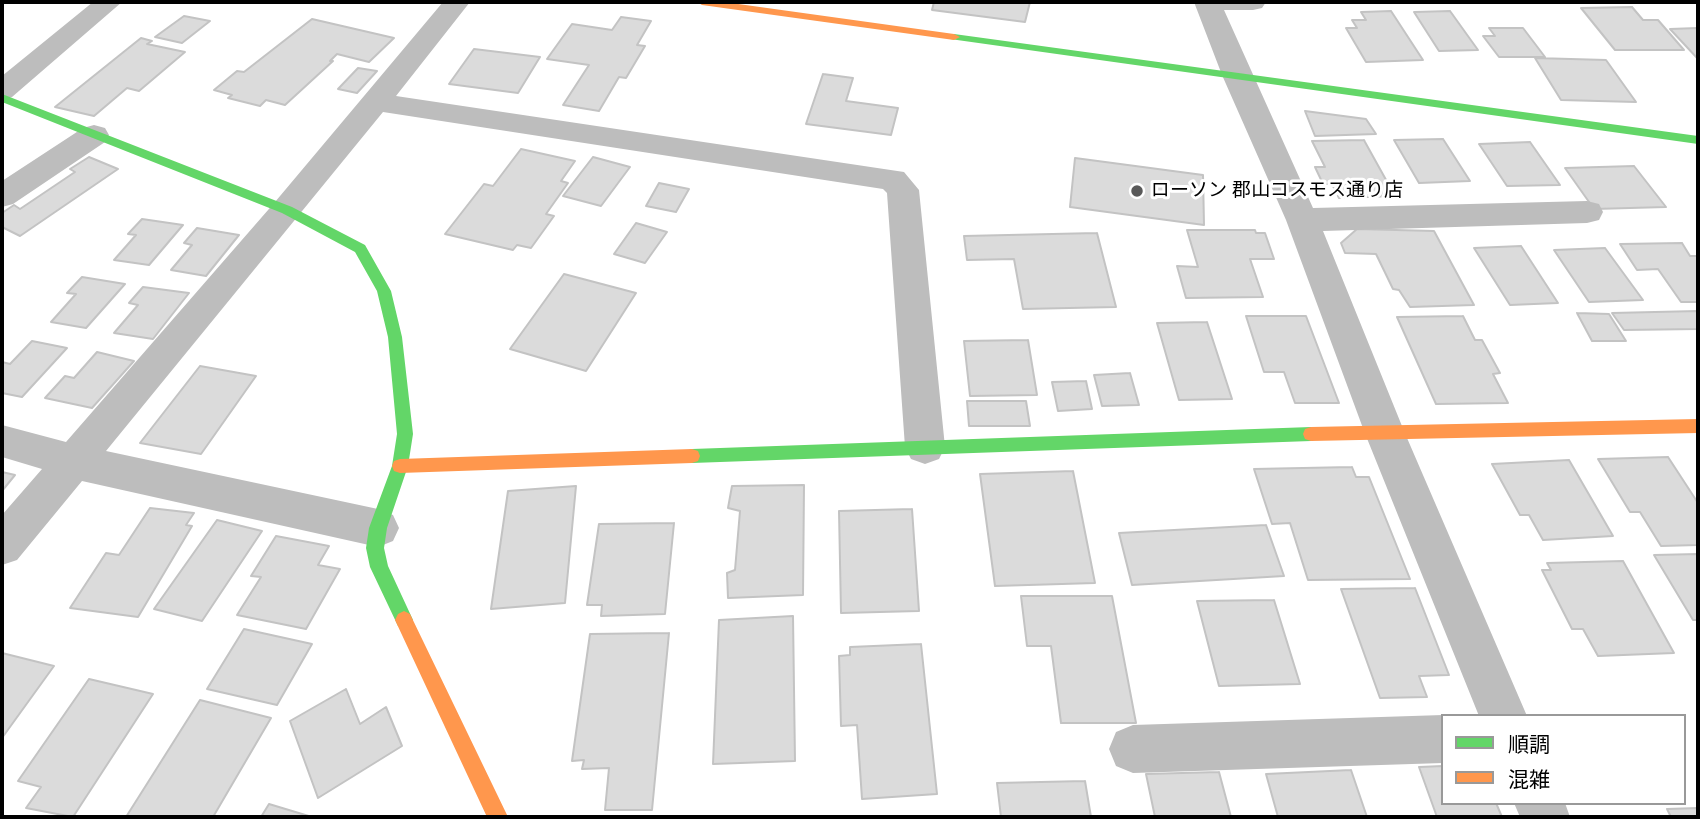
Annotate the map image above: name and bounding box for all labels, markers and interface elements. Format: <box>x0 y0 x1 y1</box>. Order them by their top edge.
place label: ローソン 郡山コスモス通り店 <box>1151 180 1403 202</box>
marker: ローソン 郡山コスモス通り店 <box>1129 183 1145 199</box>
legend <box>1441 714 1686 805</box>
text: 順調 <box>1508 732 1550 758</box>
text: 混雑 <box>1508 767 1550 793</box>

